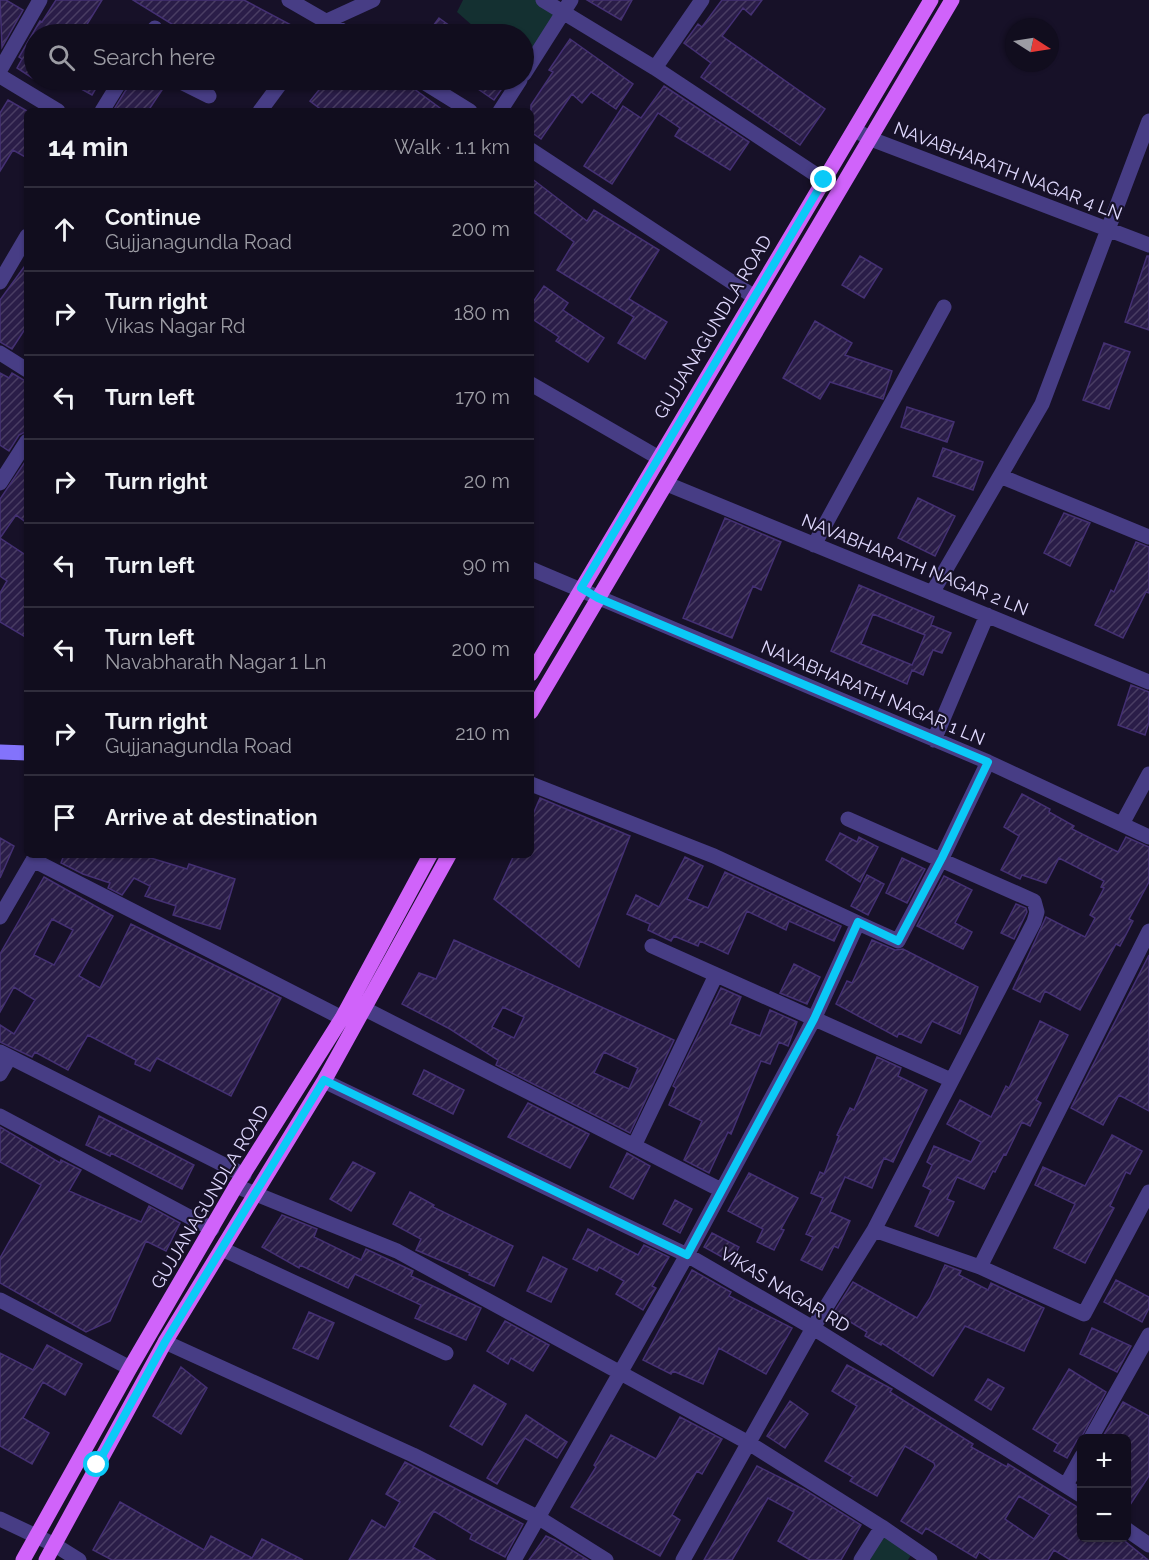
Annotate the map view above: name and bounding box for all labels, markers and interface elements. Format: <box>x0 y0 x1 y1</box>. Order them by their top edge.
north arrow <box>1005 18 1059 72</box>
search box <box>24 24 534 90</box>
icon: search <box>45 41 78 74</box>
text: Search here <box>93 44 215 70</box>
street label: NAVABHARATH NAGAR 4 LN <box>891 117 1125 224</box>
text: 14 min <box>48 132 128 162</box>
text: Walk · 1.1 km <box>394 135 510 159</box>
route end <box>810 166 836 192</box>
text: Continue <box>105 204 201 230</box>
icon: ahead <box>48 213 81 246</box>
text: 200 m <box>452 217 510 241</box>
text: Gujjanagundla Road <box>105 230 292 254</box>
street label: GUJJANAGUNDLA ROAD <box>649 231 776 422</box>
text: Turn right <box>105 288 208 314</box>
icon: right <box>48 297 81 330</box>
text: 180 m <box>454 301 510 325</box>
text: Vikas Nagar Rd <box>105 314 246 338</box>
icon: left <box>48 381 81 414</box>
text: Turn left <box>105 384 195 410</box>
text: 170 m <box>455 385 510 409</box>
icon: right <box>48 465 81 498</box>
text: Turn right <box>105 468 208 494</box>
text: 20 m <box>464 469 510 493</box>
street label: NAVABHARATH NAGAR 2 LN <box>799 509 1032 620</box>
icon: left <box>48 549 81 582</box>
text: Turn left <box>105 552 195 578</box>
text: 90 m <box>463 553 510 577</box>
text: Turn left <box>105 624 195 650</box>
icon: left <box>48 633 81 666</box>
street label: NAVABHARATH NAGAR 1 LN <box>758 636 988 749</box>
text: 200 m <box>452 637 510 661</box>
text: Navabharath Nagar 1 Ln <box>105 650 327 674</box>
text: Turn right <box>105 708 208 734</box>
icon: right <box>48 717 81 750</box>
text: 210 m <box>455 721 510 745</box>
text: Gujjanagundla Road <box>105 734 292 758</box>
icon: arrive <box>48 801 81 834</box>
text: Arrive at destination <box>105 804 318 830</box>
street label: GUJJANAGUNDLA ROAD <box>146 1101 273 1292</box>
street label: VIKAS NAGAR RD <box>717 1243 854 1337</box>
map controls <box>1077 1434 1131 1542</box>
button: + <box>1077 1434 1131 1488</box>
route start <box>83 1451 109 1477</box>
button: − <box>1077 1488 1131 1542</box>

